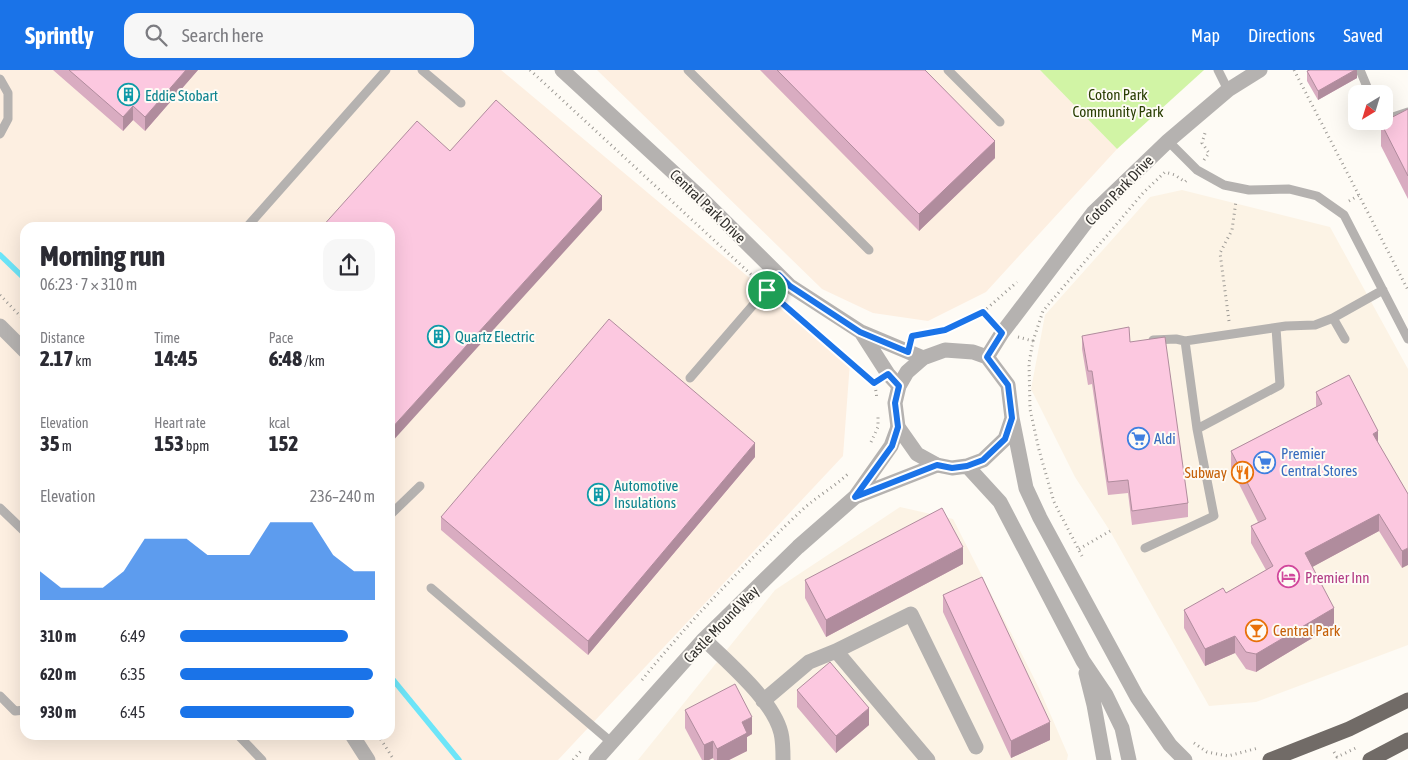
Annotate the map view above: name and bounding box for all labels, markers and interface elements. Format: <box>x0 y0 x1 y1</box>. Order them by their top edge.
search box <box>124 13 474 58</box>
icon: search <box>142 21 170 49</box>
text: Sprintly <box>25 22 94 49</box>
text: Search here <box>182 24 264 46</box>
text: Map <box>1191 25 1220 46</box>
text: Directions <box>1248 25 1315 46</box>
text: Saved <box>1343 25 1383 46</box>
building icon: Eddie Stobart <box>117 83 141 107</box>
north arrow <box>1348 85 1392 130</box>
map controls <box>1348 85 1393 130</box>
park label: Coton Park Community Park <box>1073 86 1164 120</box>
place label: Eddie Stobart <box>145 87 218 104</box>
street label: Coton Park Drive <box>1081 151 1157 228</box>
street label: Central Park Drive <box>667 166 749 246</box>
button: share <box>323 239 375 291</box>
text: Morning run <box>40 240 165 272</box>
pin <box>746 269 788 311</box>
text: 06:23 · 7 × 310 m <box>40 275 137 293</box>
icon: arrive <box>753 276 781 304</box>
building icon: Quartz Electric <box>427 324 451 348</box>
place label: Quartz Electric <box>455 328 535 345</box>
text: Distance <box>40 330 85 346</box>
text: Time <box>154 330 180 346</box>
text: Pace <box>269 330 293 346</box>
text: 2.17 <box>40 346 73 370</box>
text: 14:45 <box>154 346 198 370</box>
text: 6:48 <box>269 346 302 370</box>
text: km <box>73 353 92 369</box>
text: /km <box>302 353 325 369</box>
text: Elevation <box>40 415 89 431</box>
text: Heart rate <box>154 415 206 431</box>
text: kcal <box>269 415 290 431</box>
supermarket icon: Aldi <box>1126 426 1150 450</box>
place label: Aldi <box>1154 430 1176 447</box>
text: 35 <box>40 431 60 455</box>
text: 153 <box>154 431 184 455</box>
text: 152 <box>269 431 298 455</box>
text: m <box>60 438 72 454</box>
text: bpm <box>184 438 209 454</box>
place label: Premier Central Stores <box>1281 445 1357 479</box>
supermarket icon: Premier Central Stores <box>1253 450 1277 474</box>
restaurant icon: Subway <box>1231 460 1255 484</box>
place label: Subway <box>1185 464 1227 481</box>
place label: Automotive Insulations <box>614 477 678 511</box>
building icon: Automotive Insulations <box>586 482 610 506</box>
text: Elevation <box>40 487 95 505</box>
text: 236–240 m <box>310 487 375 505</box>
hotel icon: Premier Inn <box>1277 565 1301 589</box>
place label: Premier Inn <box>1305 569 1370 586</box>
street label: Castle Mound Way <box>680 582 762 666</box>
bar icon: Central Park <box>1245 618 1269 642</box>
place label: Central Park <box>1273 622 1341 639</box>
text: 310 m <box>40 627 76 645</box>
text: 6:49 <box>120 627 145 645</box>
text: 620 m <box>40 665 76 683</box>
text: 6:35 <box>120 665 145 683</box>
text: 930 m <box>40 703 76 721</box>
text: 6:45 <box>120 703 145 721</box>

